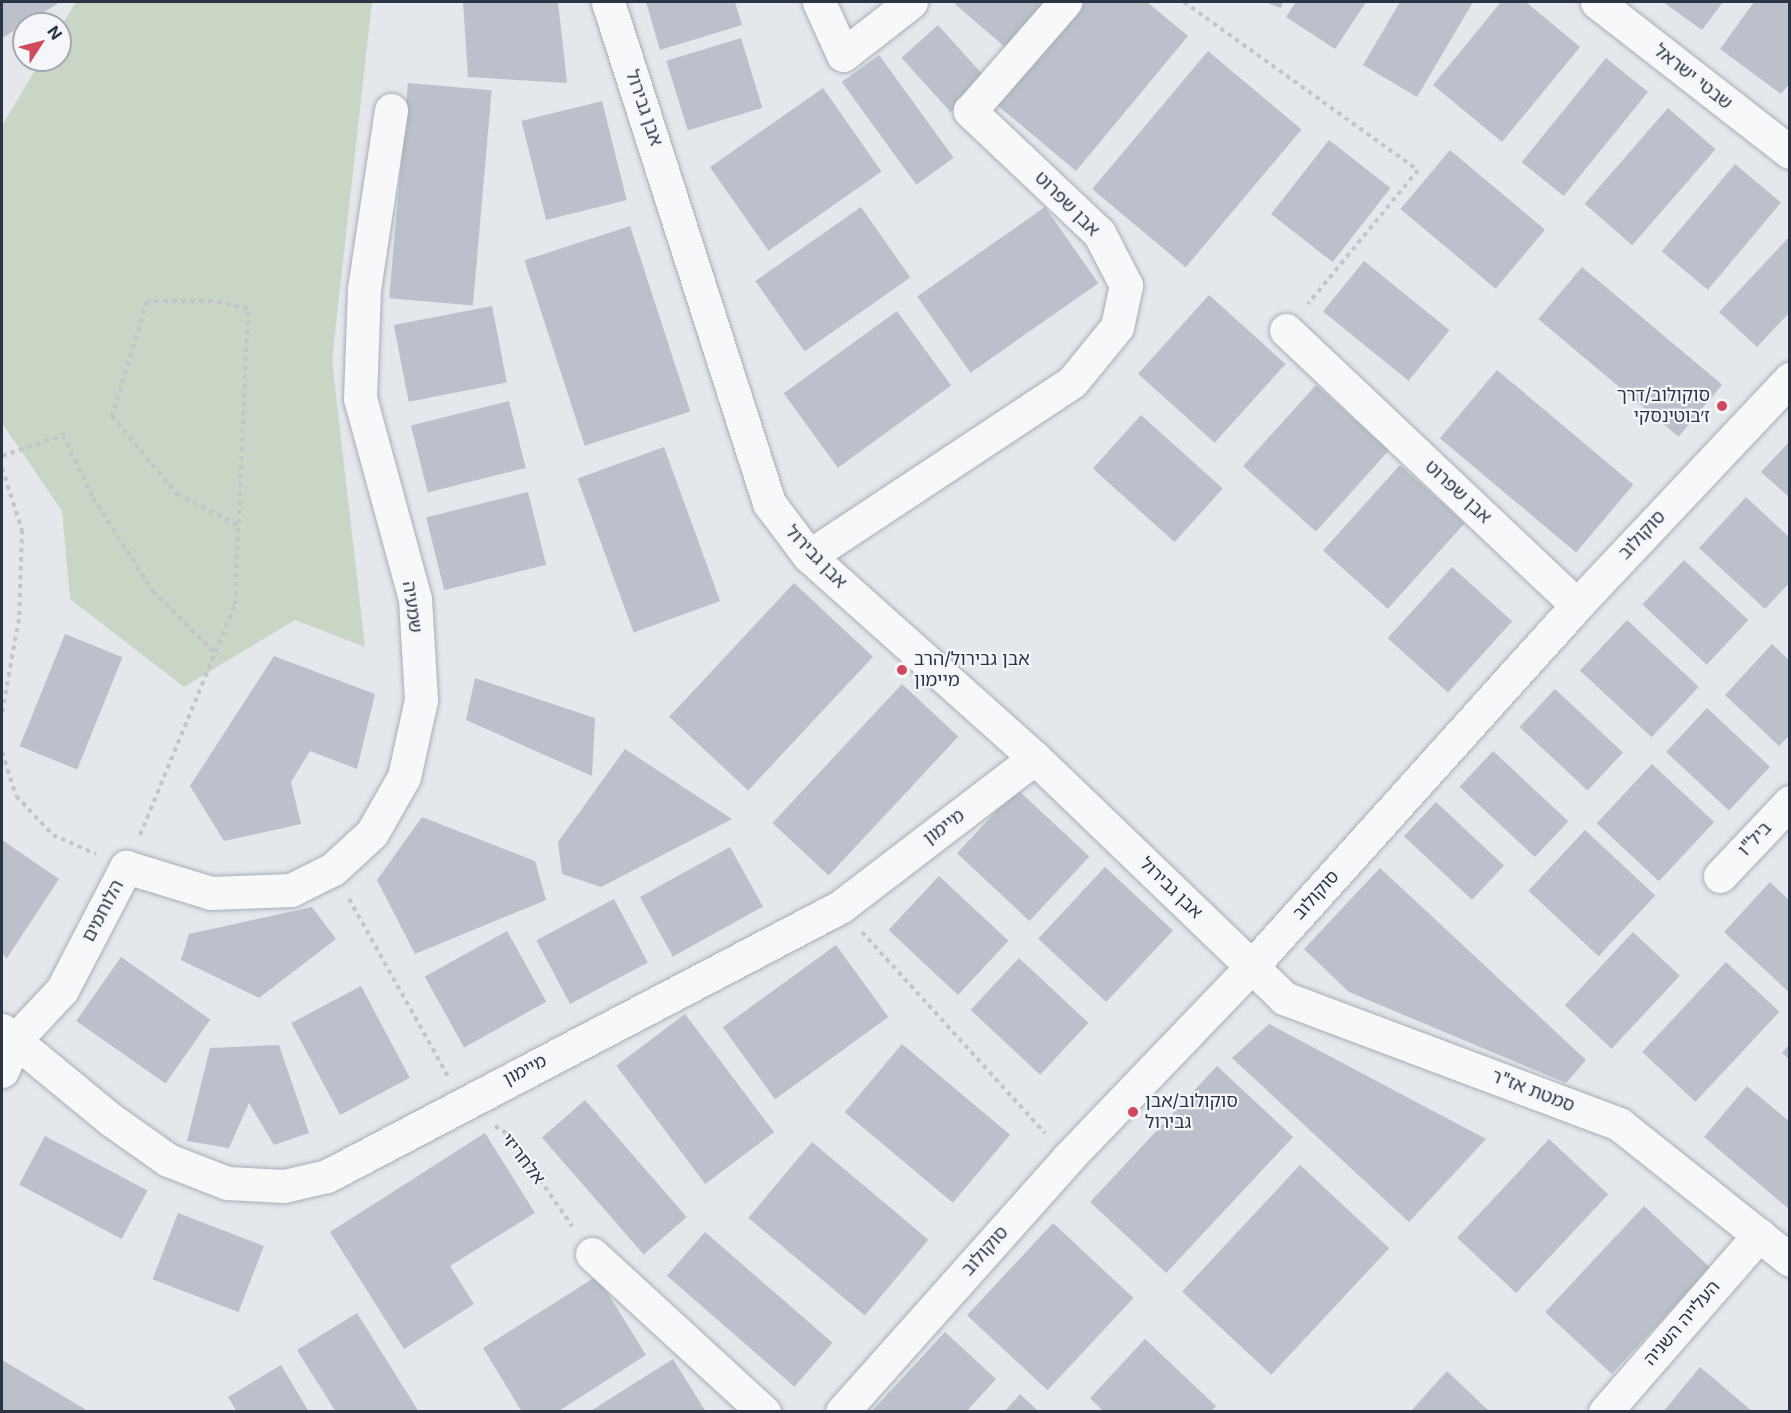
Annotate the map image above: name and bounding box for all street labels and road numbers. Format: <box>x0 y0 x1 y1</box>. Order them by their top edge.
street label: שבטי ישראל <box>1650 40 1736 114</box>
street label: אבן גבירול <box>621 67 667 149</box>
street label: אבן שפרוט <box>1030 167 1104 241</box>
street label: אבן שפרוט <box>1420 456 1496 528</box>
street label: סוקולוב <box>1614 506 1670 564</box>
street label: אבן גבירול <box>781 521 851 593</box>
street label: שמעיה <box>398 580 426 634</box>
street label: מיימון <box>919 805 969 849</box>
street label: ביל"ו <box>1734 817 1776 861</box>
street label: אבן גבירול <box>1135 853 1207 923</box>
street label: סוקולוב <box>1288 866 1344 924</box>
street label: הלוחמים <box>78 876 128 946</box>
street label: מיימון <box>500 1050 550 1090</box>
street label: סמטת אז"ר <box>1488 1065 1578 1117</box>
street label: אלחריזי <box>496 1129 550 1189</box>
street label: סוקולוב <box>957 1222 1013 1280</box>
street label: העלייה השניה <box>1639 1276 1725 1370</box>

